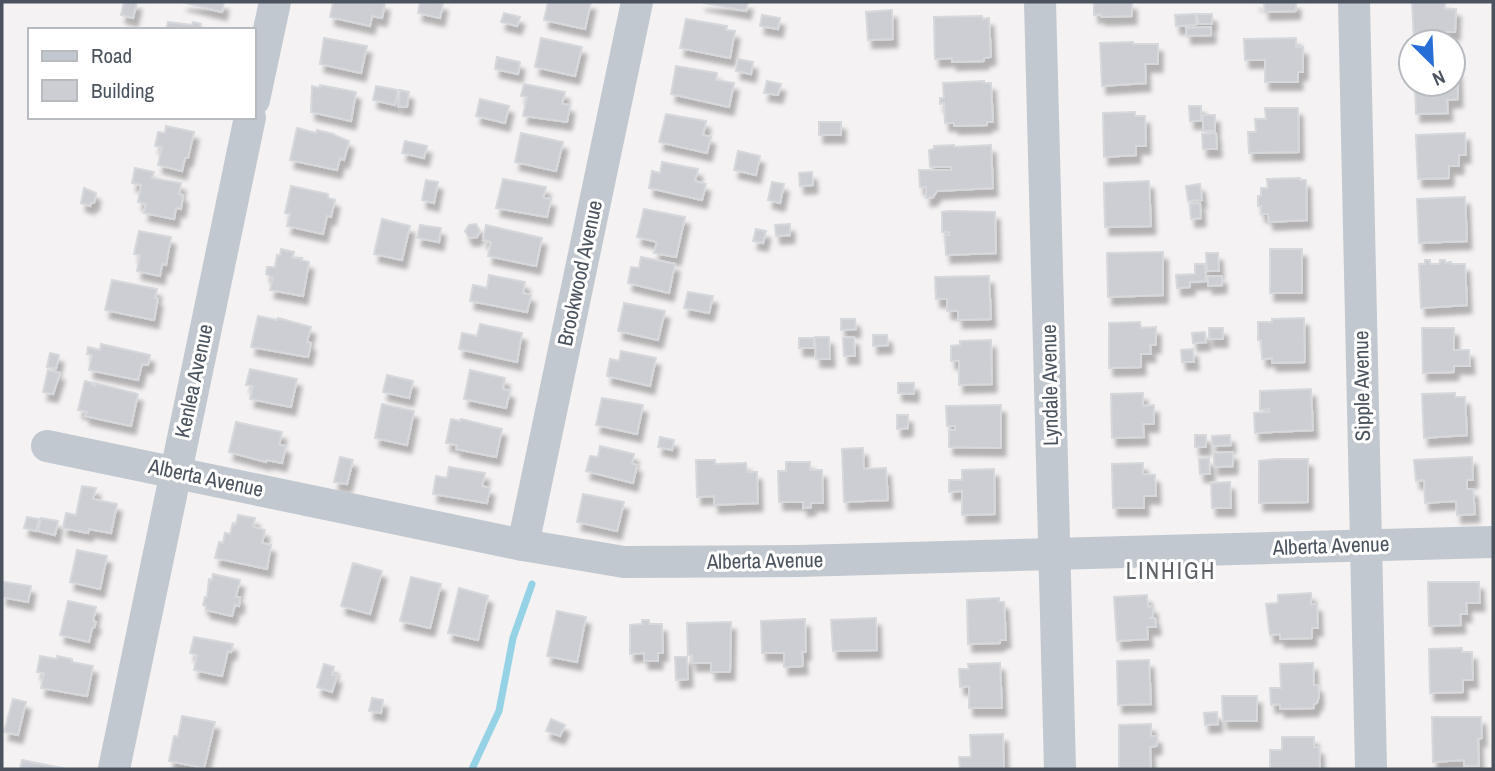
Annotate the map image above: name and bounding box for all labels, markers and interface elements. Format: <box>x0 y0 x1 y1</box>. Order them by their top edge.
legend <box>28 28 256 119</box>
north arrow <box>1397 28 1467 98</box>
text: Road <box>91 41 132 70</box>
text: N <box>1428 64 1449 93</box>
text: Building <box>91 76 155 105</box>
street label: Brookwood Avenue <box>550 197 609 348</box>
street label: Kenlea Avenue <box>167 321 220 440</box>
street label: Lyndale Avenue <box>1034 324 1065 446</box>
street label: Sipple Avenue <box>1346 330 1377 442</box>
street label: Alberta Avenue <box>145 451 266 504</box>
street label: Alberta Avenue <box>1271 529 1390 562</box>
street label: Alberta Avenue <box>705 545 823 576</box>
district label: LINHIGH <box>1126 555 1216 586</box>

